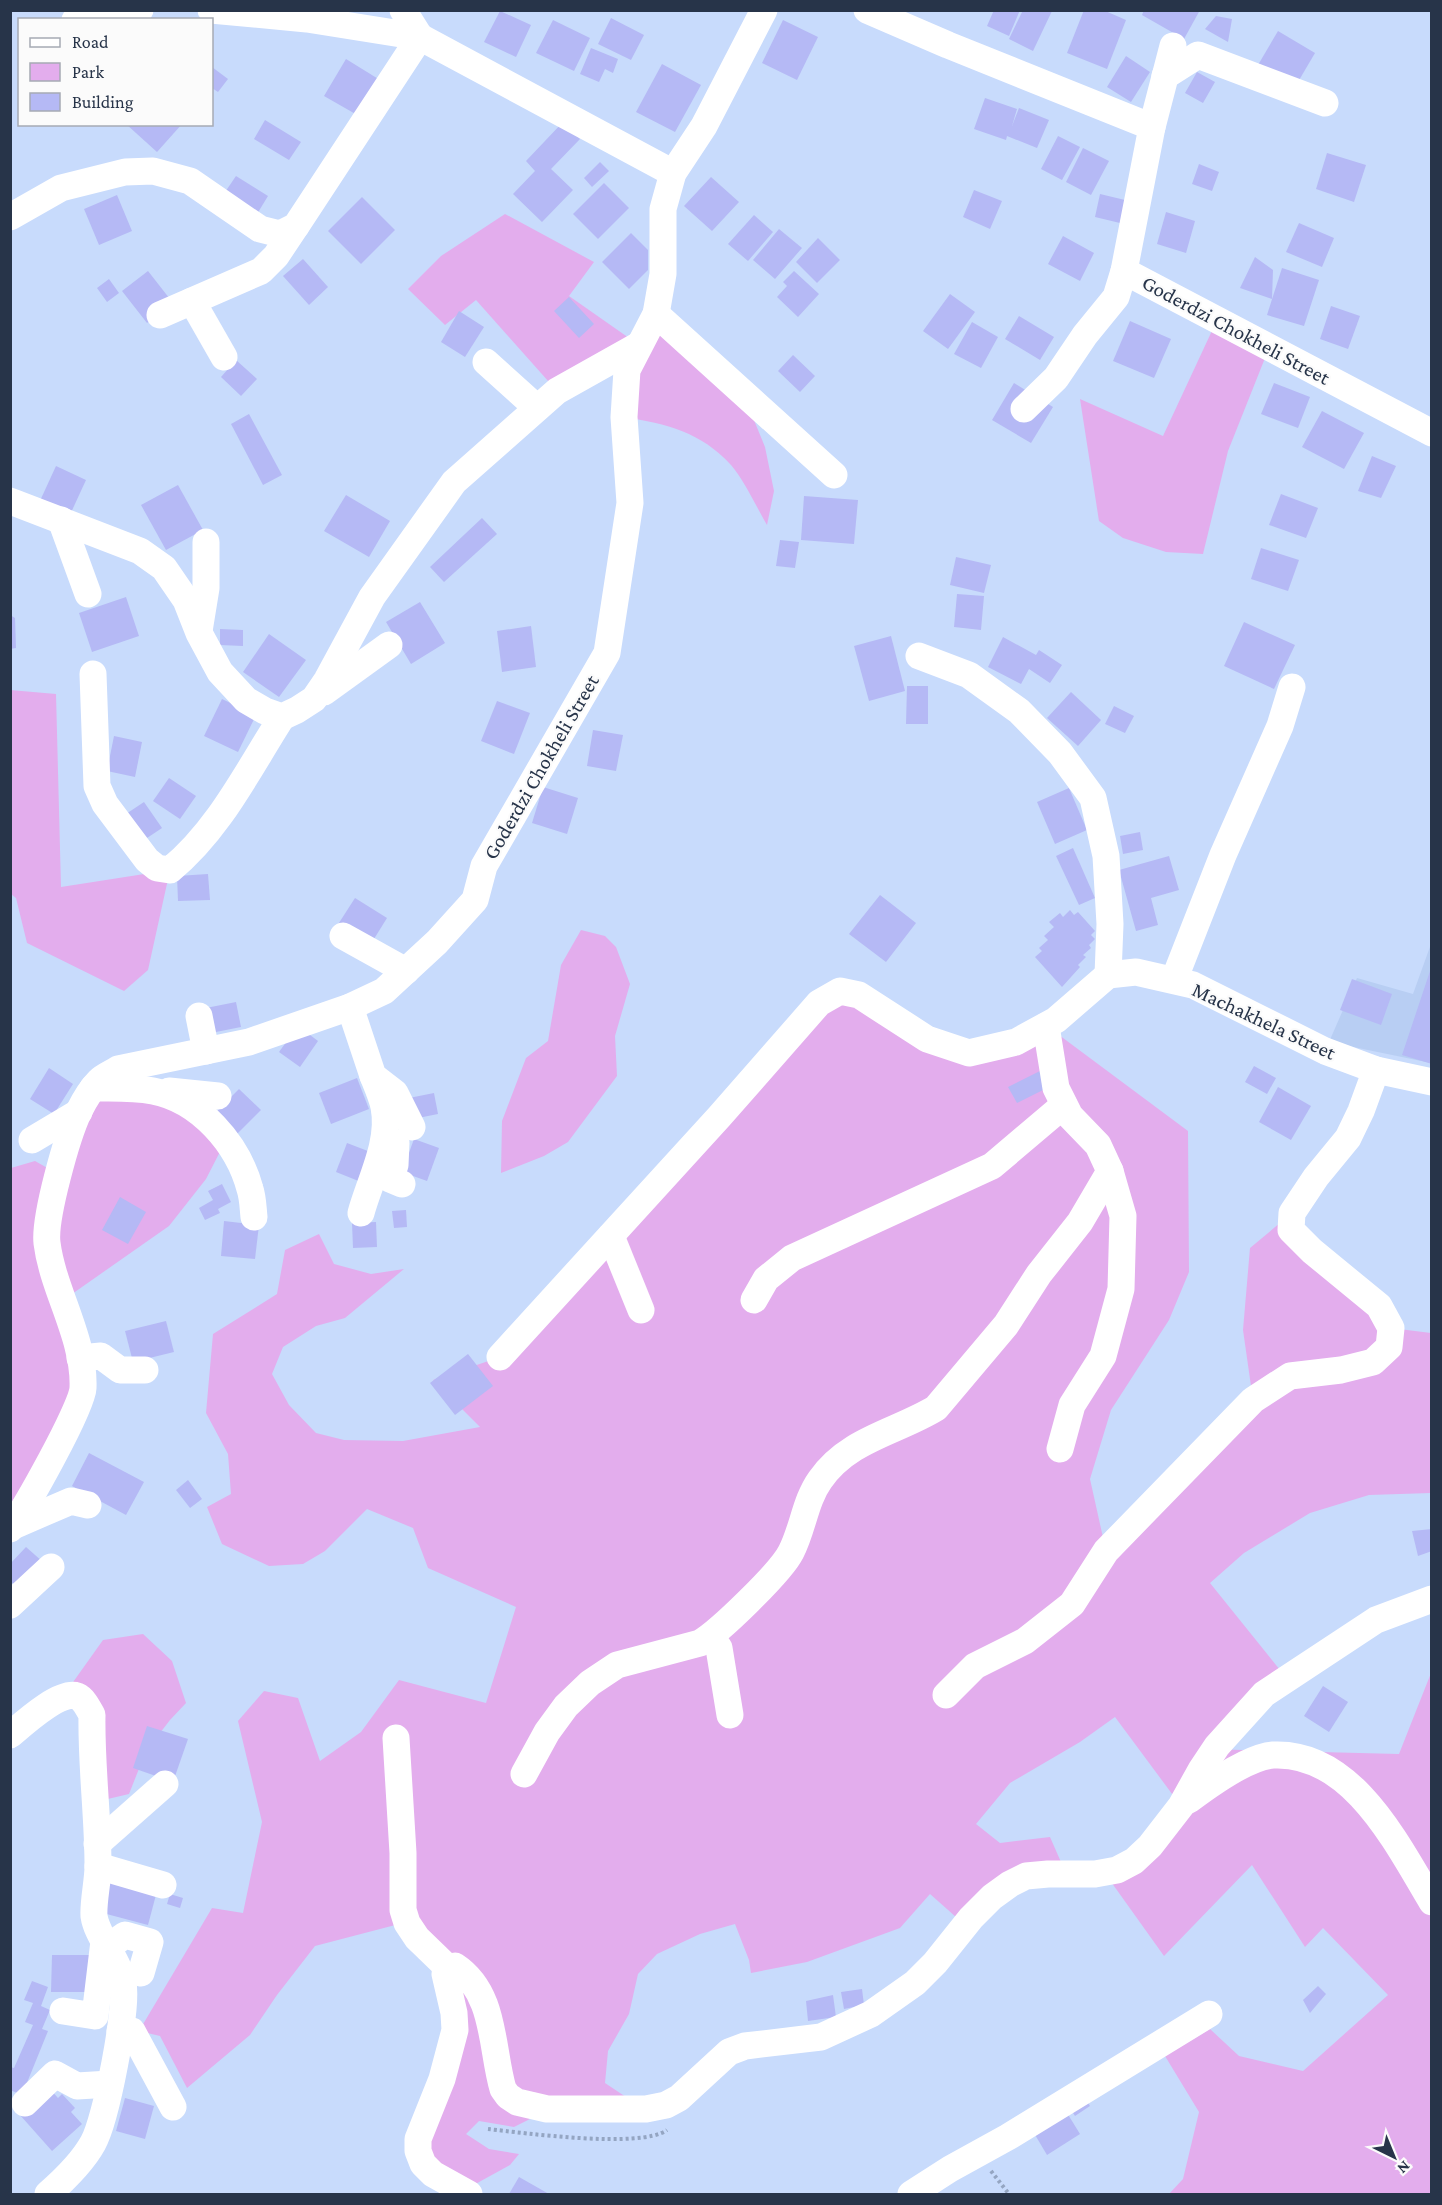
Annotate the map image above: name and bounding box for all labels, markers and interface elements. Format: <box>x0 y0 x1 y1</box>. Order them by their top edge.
legend <box>18 18 213 126</box>
text: Road <box>72 32 109 52</box>
text: Park <box>72 62 104 82</box>
text: Building <box>72 92 134 112</box>
street label: Goderdzi Chokheli Street <box>1138 270 1335 390</box>
street label: Goderdzi Chokheli Street <box>478 670 604 864</box>
street label: Machakhela Street <box>1188 977 1341 1065</box>
north arrow <box>1364 2127 1424 2187</box>
text: N <box>1394 2158 1414 2178</box>

